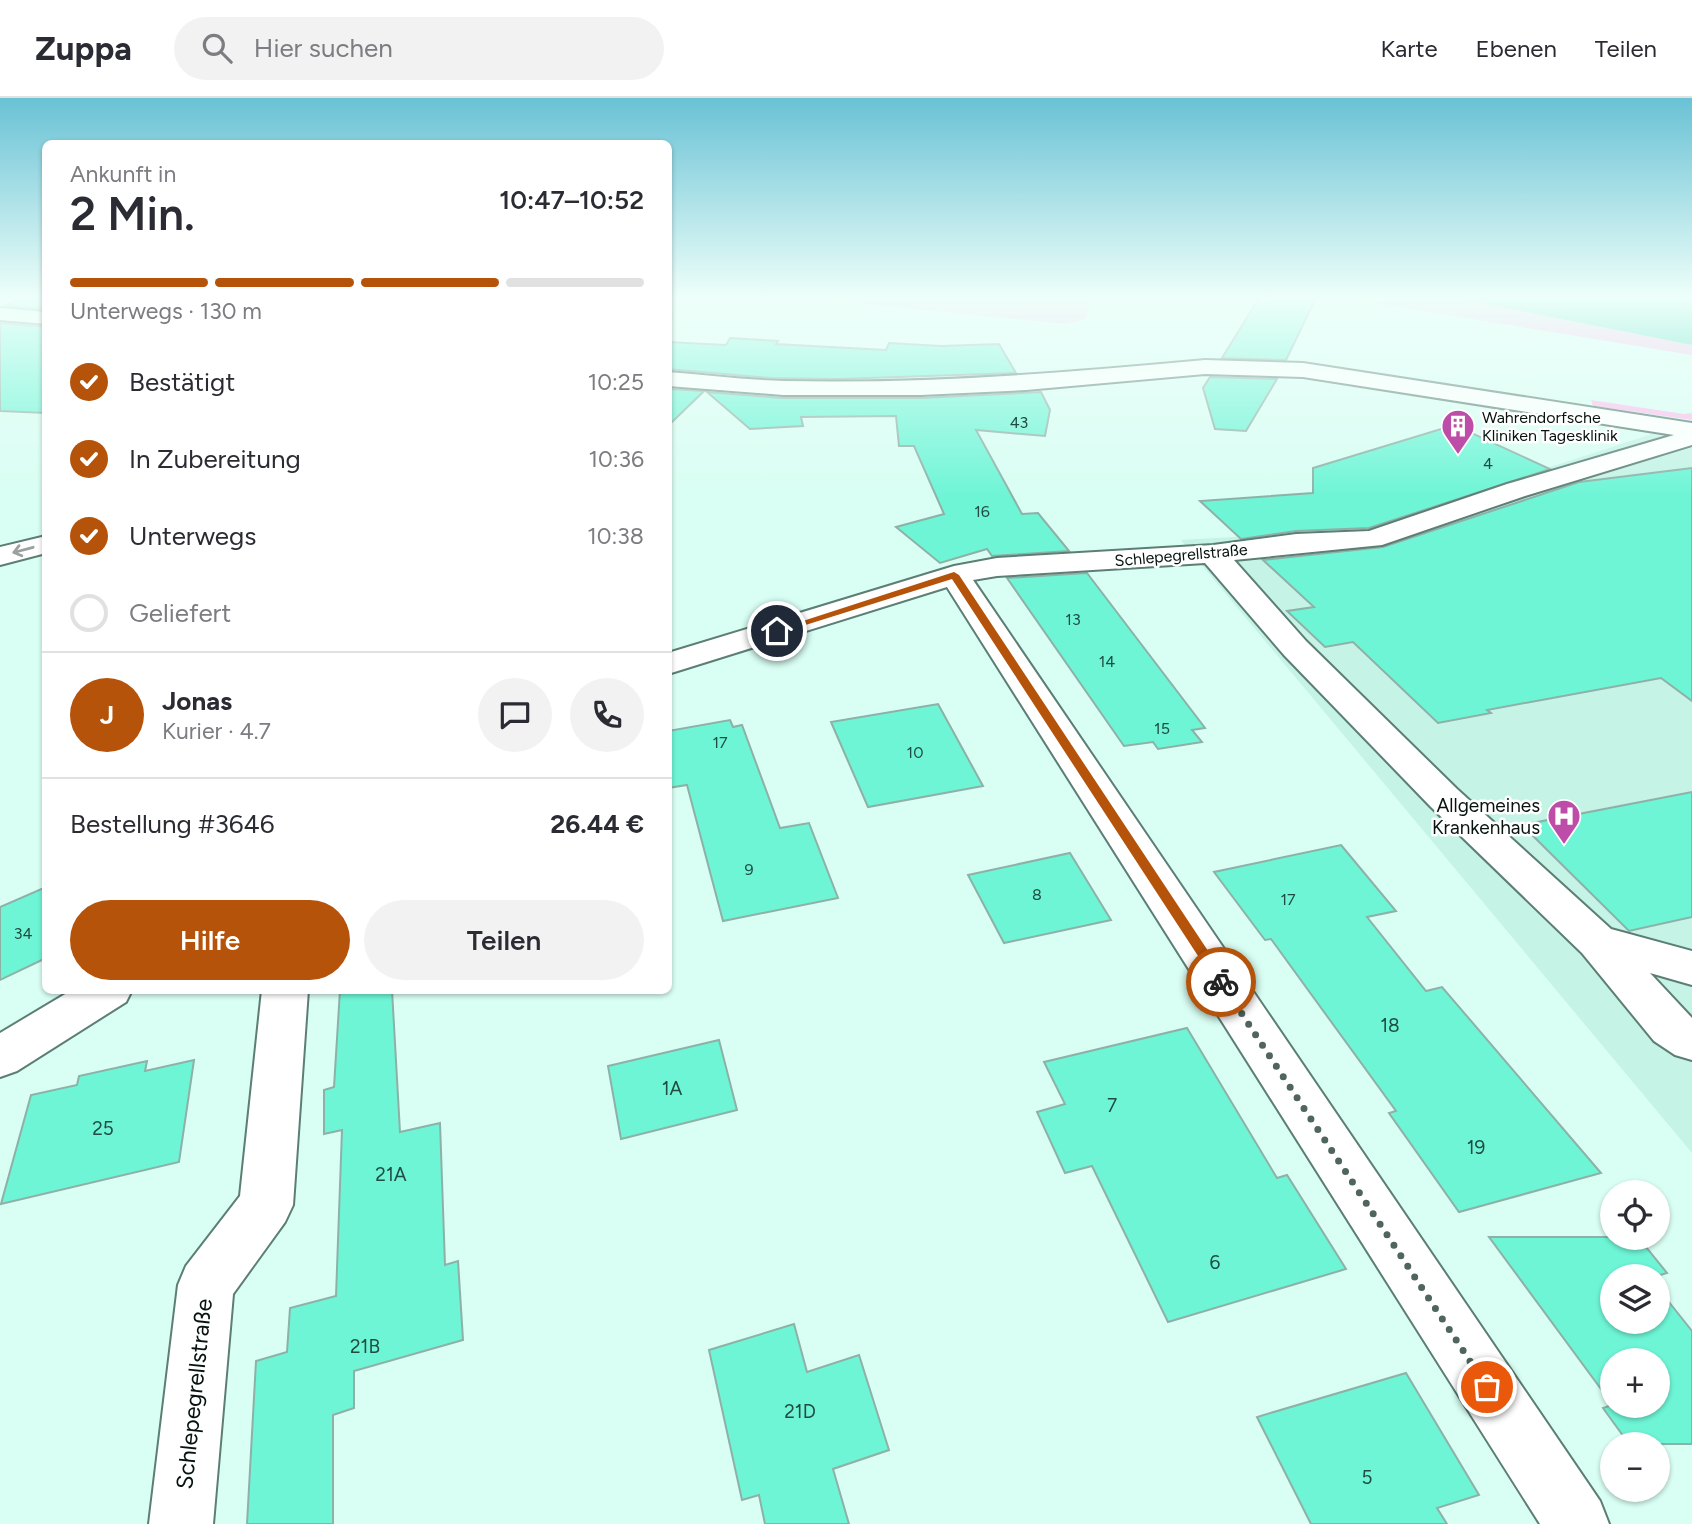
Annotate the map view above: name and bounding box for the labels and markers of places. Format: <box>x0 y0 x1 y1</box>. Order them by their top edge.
building icon: Wahrendorfsche Kliniken Tagesklinik <box>1439 407 1477 456</box>
place label: Wahrendorfsche Kliniken Tagesklinik <box>1482 408 1618 445</box>
pin <box>747 601 807 661</box>
place label: Allgemeines Krankenhaus <box>1432 794 1540 839</box>
hospital icon: Allgemeines Krankenhaus <box>1545 797 1583 846</box>
pin <box>1457 1357 1517 1417</box>

